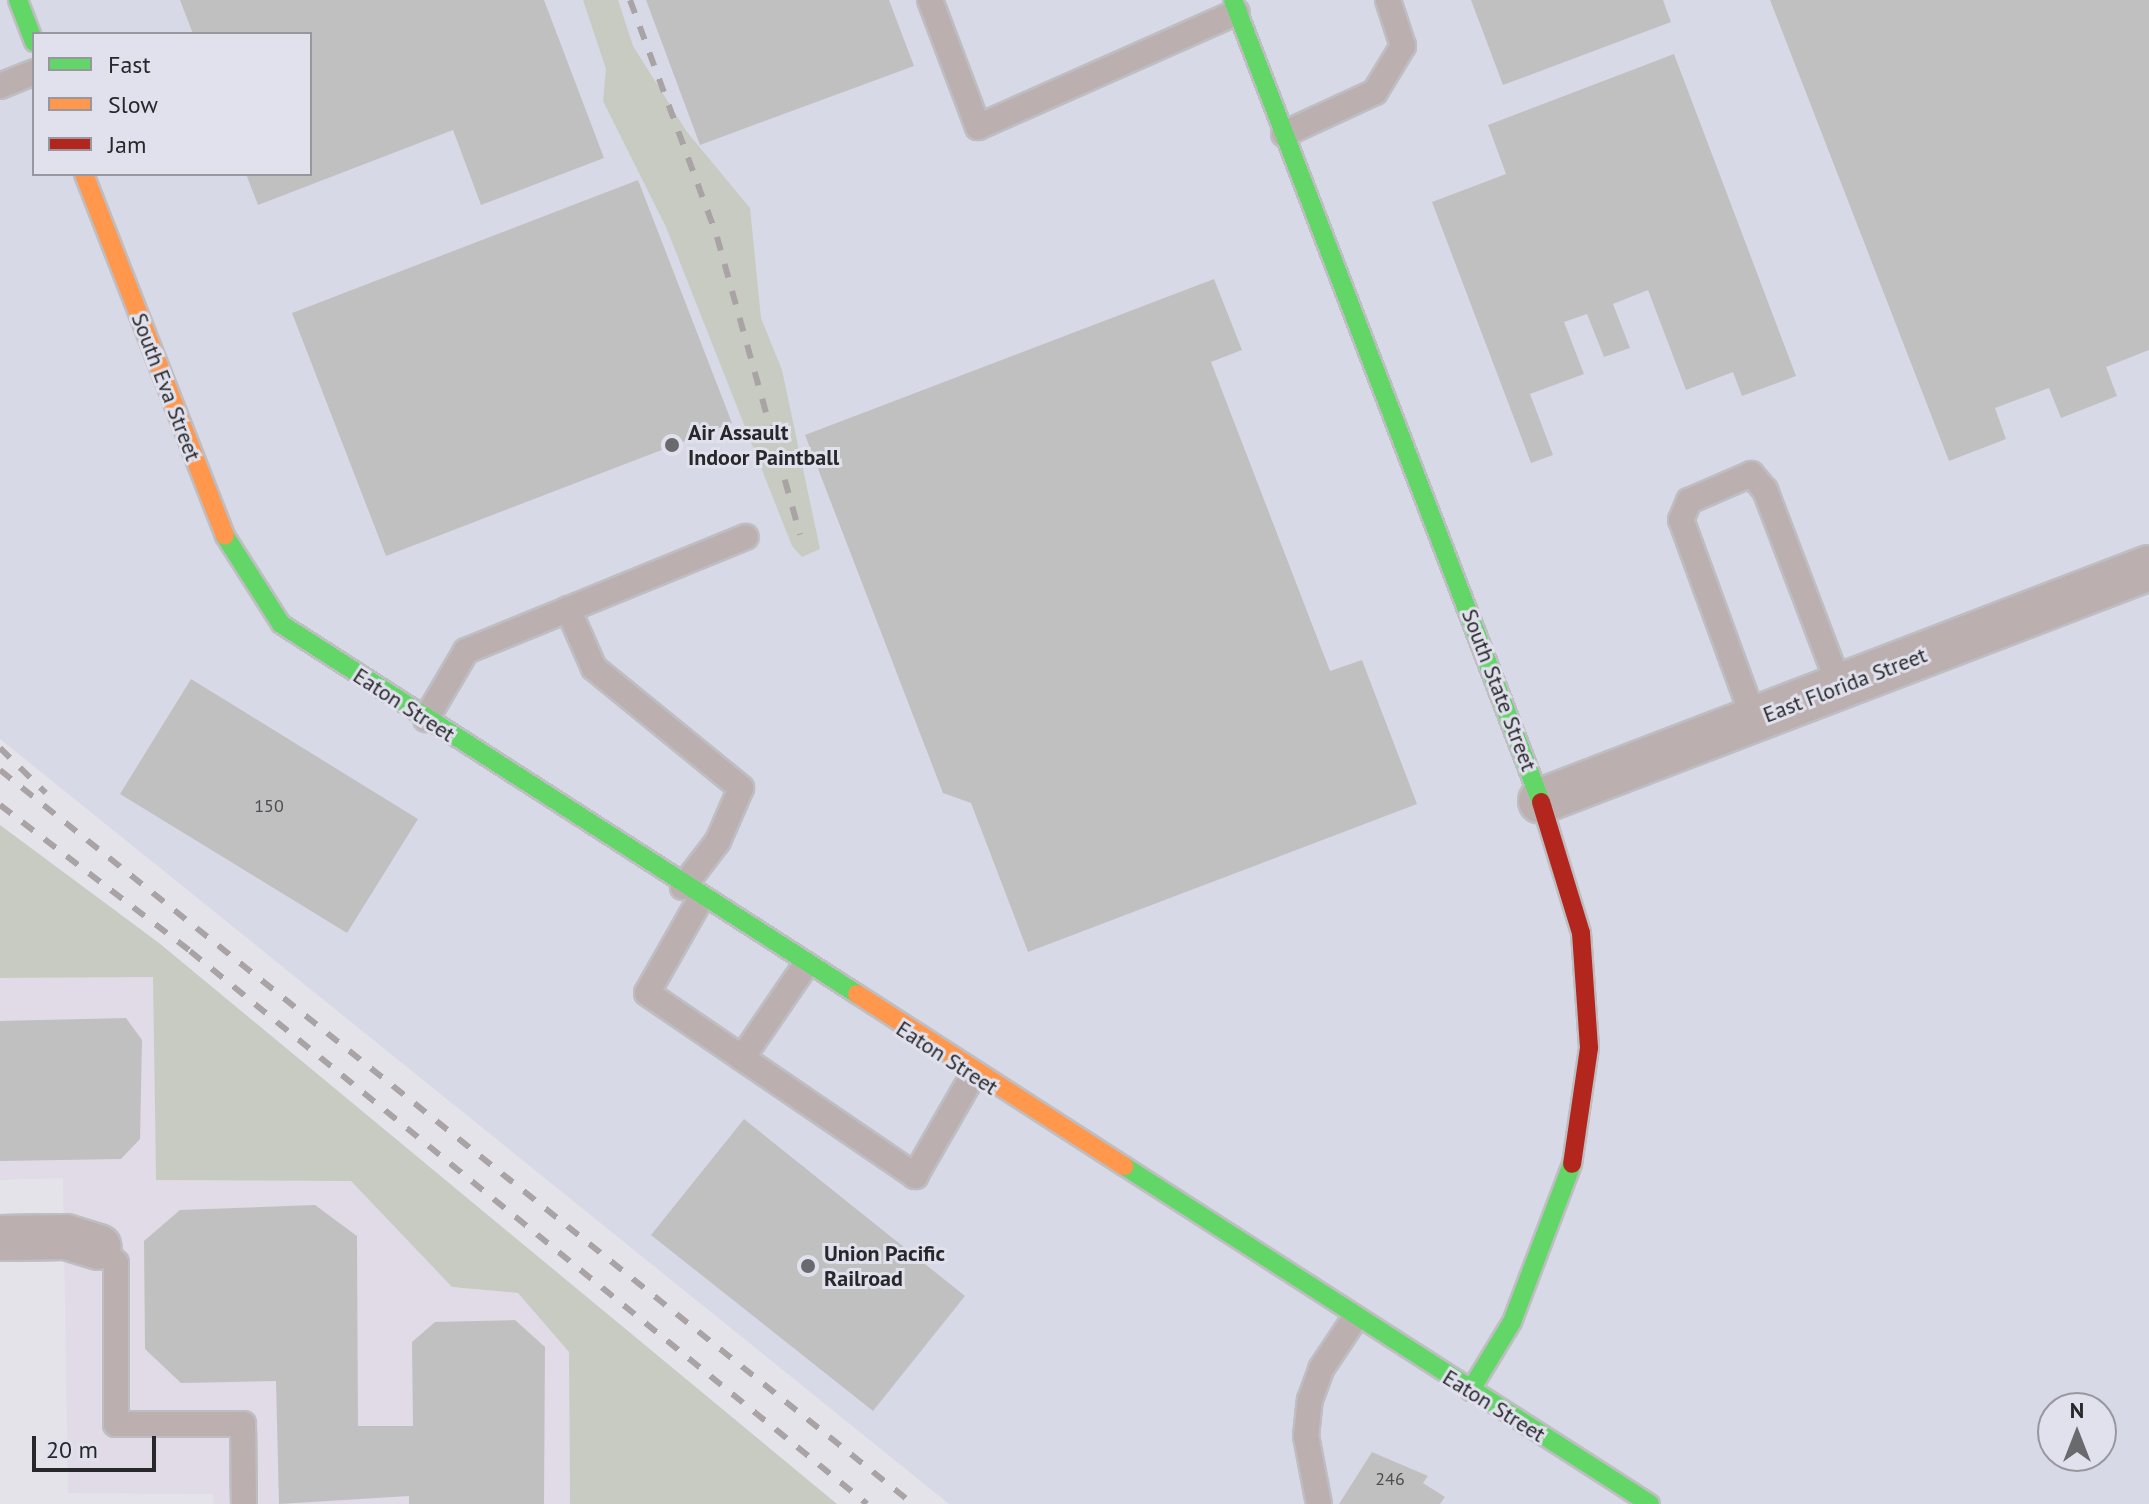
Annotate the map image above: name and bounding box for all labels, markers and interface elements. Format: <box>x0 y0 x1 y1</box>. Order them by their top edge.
legend <box>32 32 312 176</box>
text: Fast <box>108 49 151 80</box>
text: Slow <box>108 89 158 120</box>
text: Jam <box>108 129 146 160</box>
street label: South Eva Street <box>126 309 206 465</box>
place label: Air Assault Indoor Paintball <box>688 419 839 470</box>
marker: Air Assault Indoor Paintball <box>663 436 681 454</box>
street label: South State Street <box>1456 605 1542 775</box>
street label: East Florida Street <box>1759 642 1931 728</box>
street label: Eaton Street <box>348 662 460 748</box>
house number: 150 <box>254 795 284 817</box>
street label: Eaton Street <box>891 1015 1003 1101</box>
place label: Union Pacific Railroad <box>824 1240 945 1292</box>
marker: Union Pacific Railroad <box>799 1257 817 1275</box>
street label: Eaton Street <box>1438 1364 1550 1448</box>
north arrow <box>2037 1392 2117 1472</box>
text: N <box>2070 1396 2084 1424</box>
scale bar <box>36 1420 160 1470</box>
text: 20 m <box>46 1434 98 1465</box>
house number: 246 <box>1375 1468 1405 1490</box>

